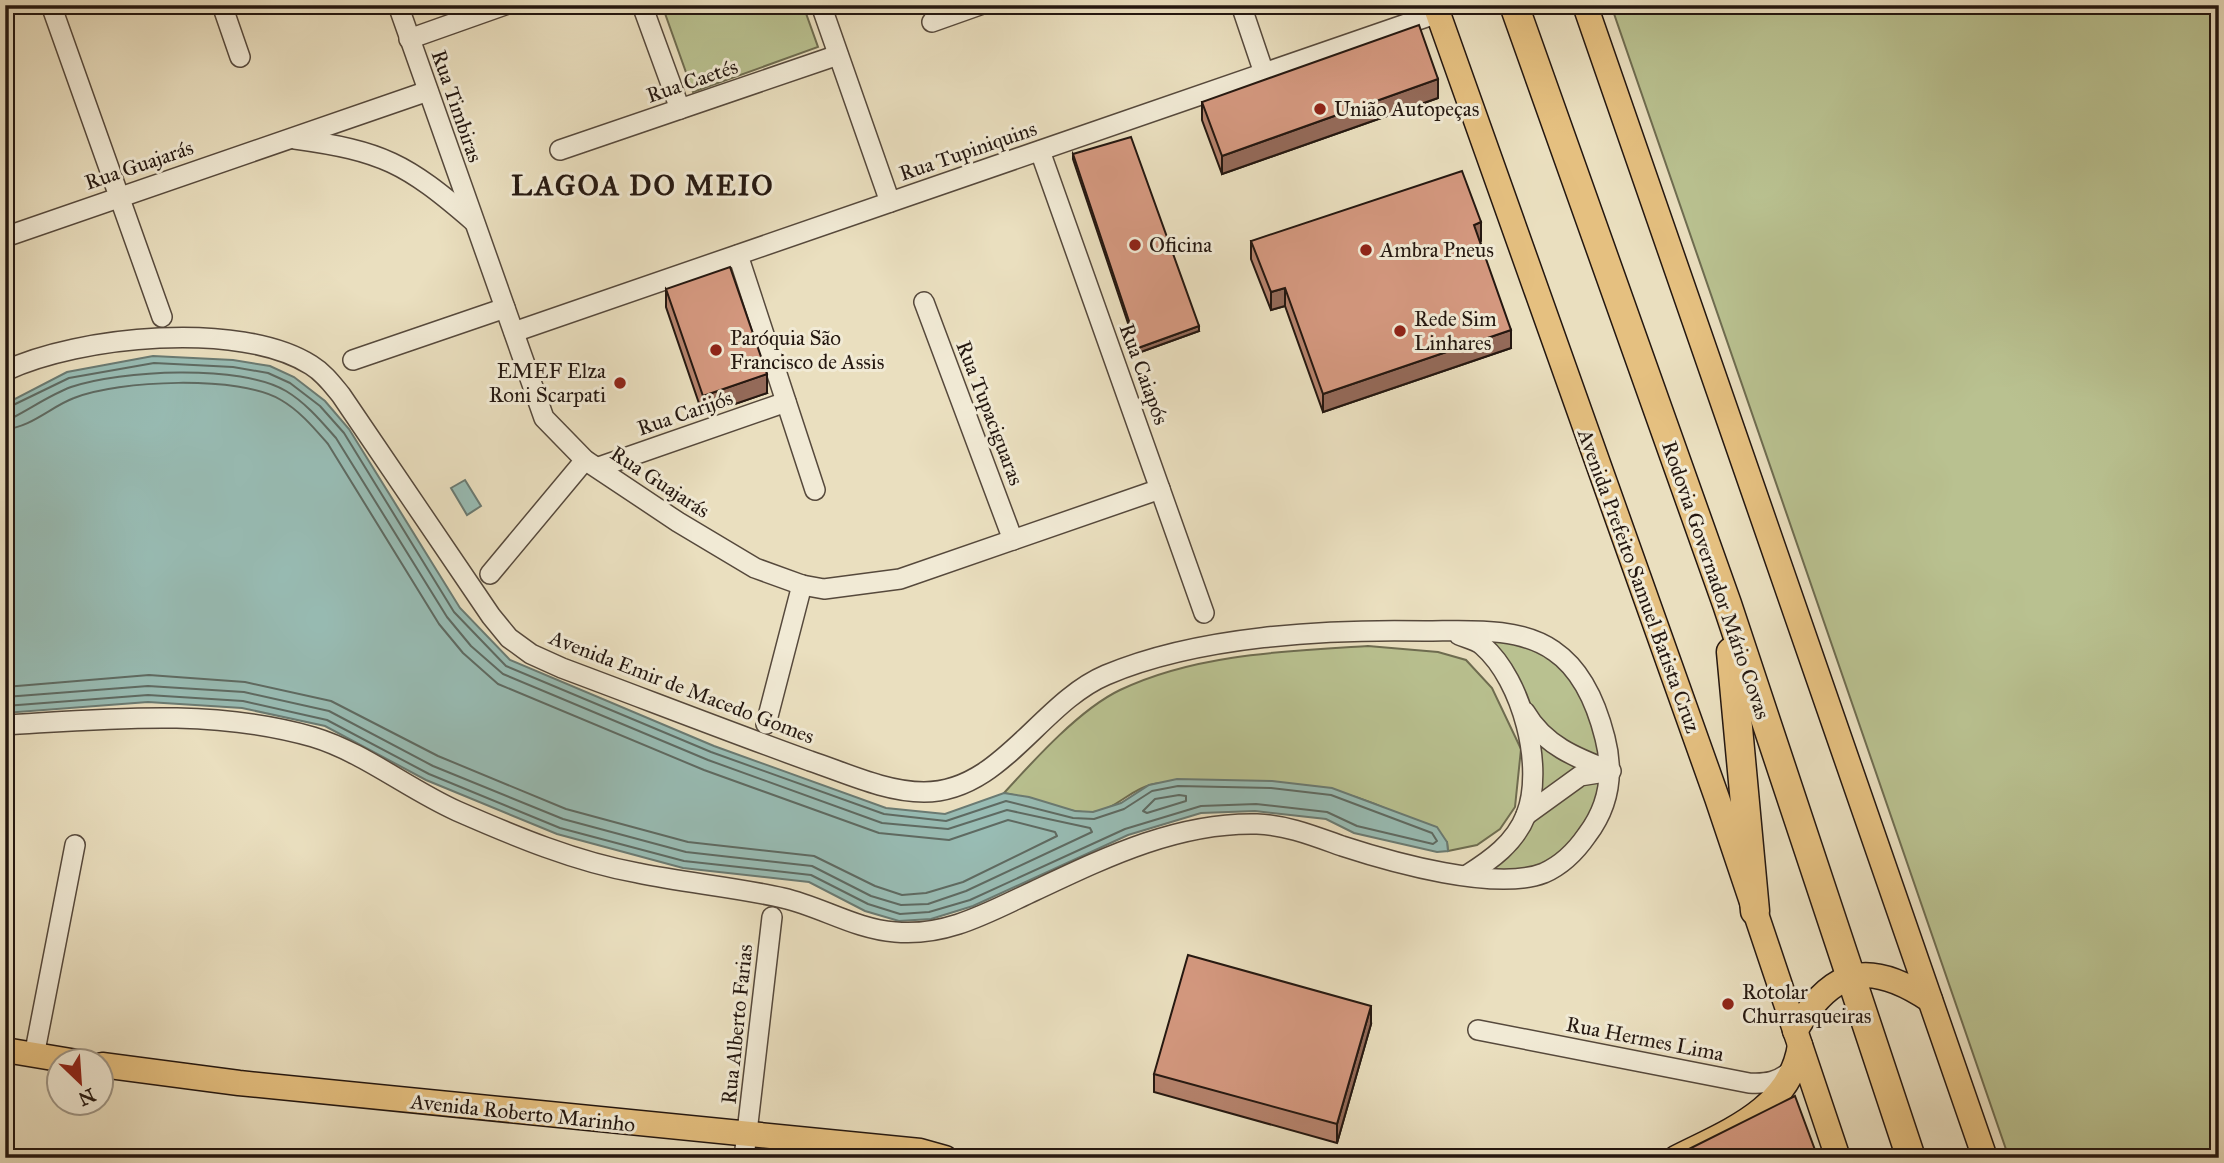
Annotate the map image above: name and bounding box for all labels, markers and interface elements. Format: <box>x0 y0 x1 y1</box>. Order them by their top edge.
street label: Rua Timbiras <box>426 46 488 166</box>
street label: Rua Caetés <box>643 53 741 109</box>
place label: União Autopeças <box>1334 96 1479 122</box>
marker: União Autopeças <box>1312 101 1328 117</box>
street label: Rua Tupiniquins <box>896 115 1040 187</box>
street label: Rua Guajarás <box>81 134 197 196</box>
district label: LAGOA DO MEIO <box>511 168 775 203</box>
place label: Oficina <box>1149 232 1212 258</box>
marker: Oficina <box>1127 237 1143 253</box>
place label: Ambra Pneus <box>1379 237 1494 263</box>
marker: Ambra Pneus <box>1358 242 1374 258</box>
place label: Rede Sim Linhares <box>1414 306 1497 356</box>
street label: Rua Caiapós <box>1114 320 1174 428</box>
marker: Rede Sim Linhares <box>1392 323 1408 339</box>
place label: Paróquia São Francisco de Assis <box>730 325 884 375</box>
street label: Rua Tupaciguaras <box>950 337 1030 489</box>
marker: Paróquia São Francisco de Assis <box>708 342 724 358</box>
place label: EMEF Elza Roni Scarpati <box>489 358 606 408</box>
marker: EMEF Elza Roni Scarpati <box>612 375 628 391</box>
street label: Rua Carijós <box>634 385 736 441</box>
street label: Avenida Prefeito Samuel Batista Cruz <box>1571 425 1706 737</box>
street label: Rodovia Governador Mário Covas <box>1656 437 1776 723</box>
street label: Rua Guajarás <box>606 440 714 524</box>
street label: Avenida Emir de Macedo Gomes <box>545 624 818 750</box>
street label: Rua Alberto Farias <box>716 943 758 1105</box>
place label: Rotolar Churrasqueiras <box>1742 979 1872 1029</box>
marker: Rotolar Churrasqueiras <box>1720 996 1736 1012</box>
street label: Rua Hermes Lima <box>1564 1011 1726 1067</box>
north arrow <box>46 1048 116 1118</box>
text: N <box>75 1083 99 1111</box>
street label: Avenida Roberto Marinho <box>408 1088 637 1138</box>

